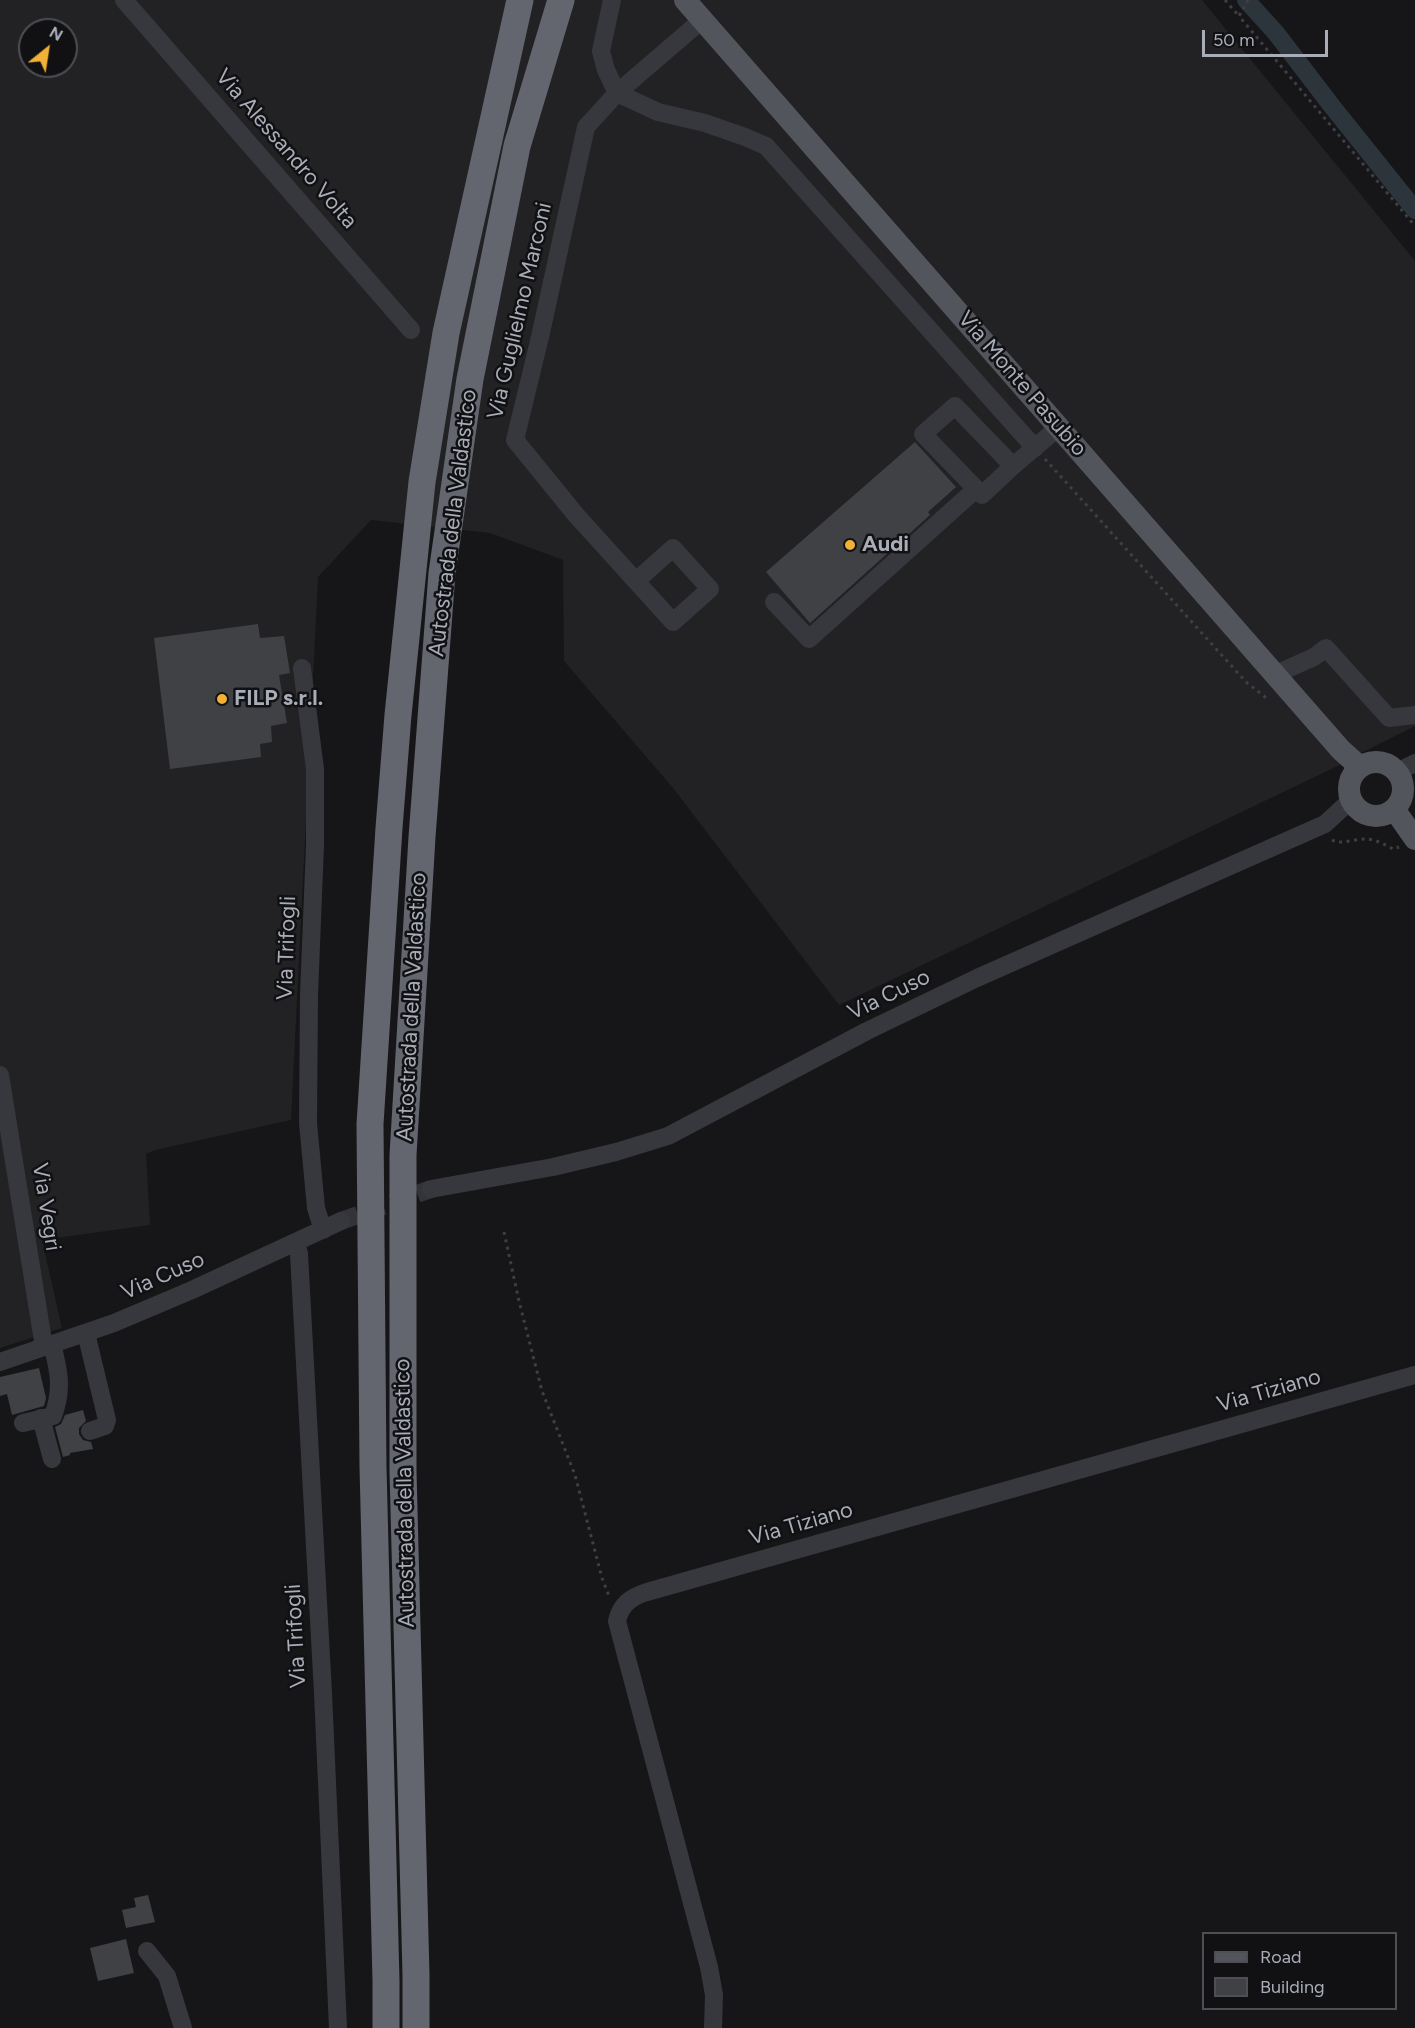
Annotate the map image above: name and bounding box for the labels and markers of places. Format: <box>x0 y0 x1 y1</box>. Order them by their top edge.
place label: Audi <box>862 532 909 558</box>
marker: Audi <box>843 538 857 552</box>
place label: FILP s.r.l. <box>234 686 323 712</box>
marker: FILP s.r.l. <box>215 692 229 706</box>

